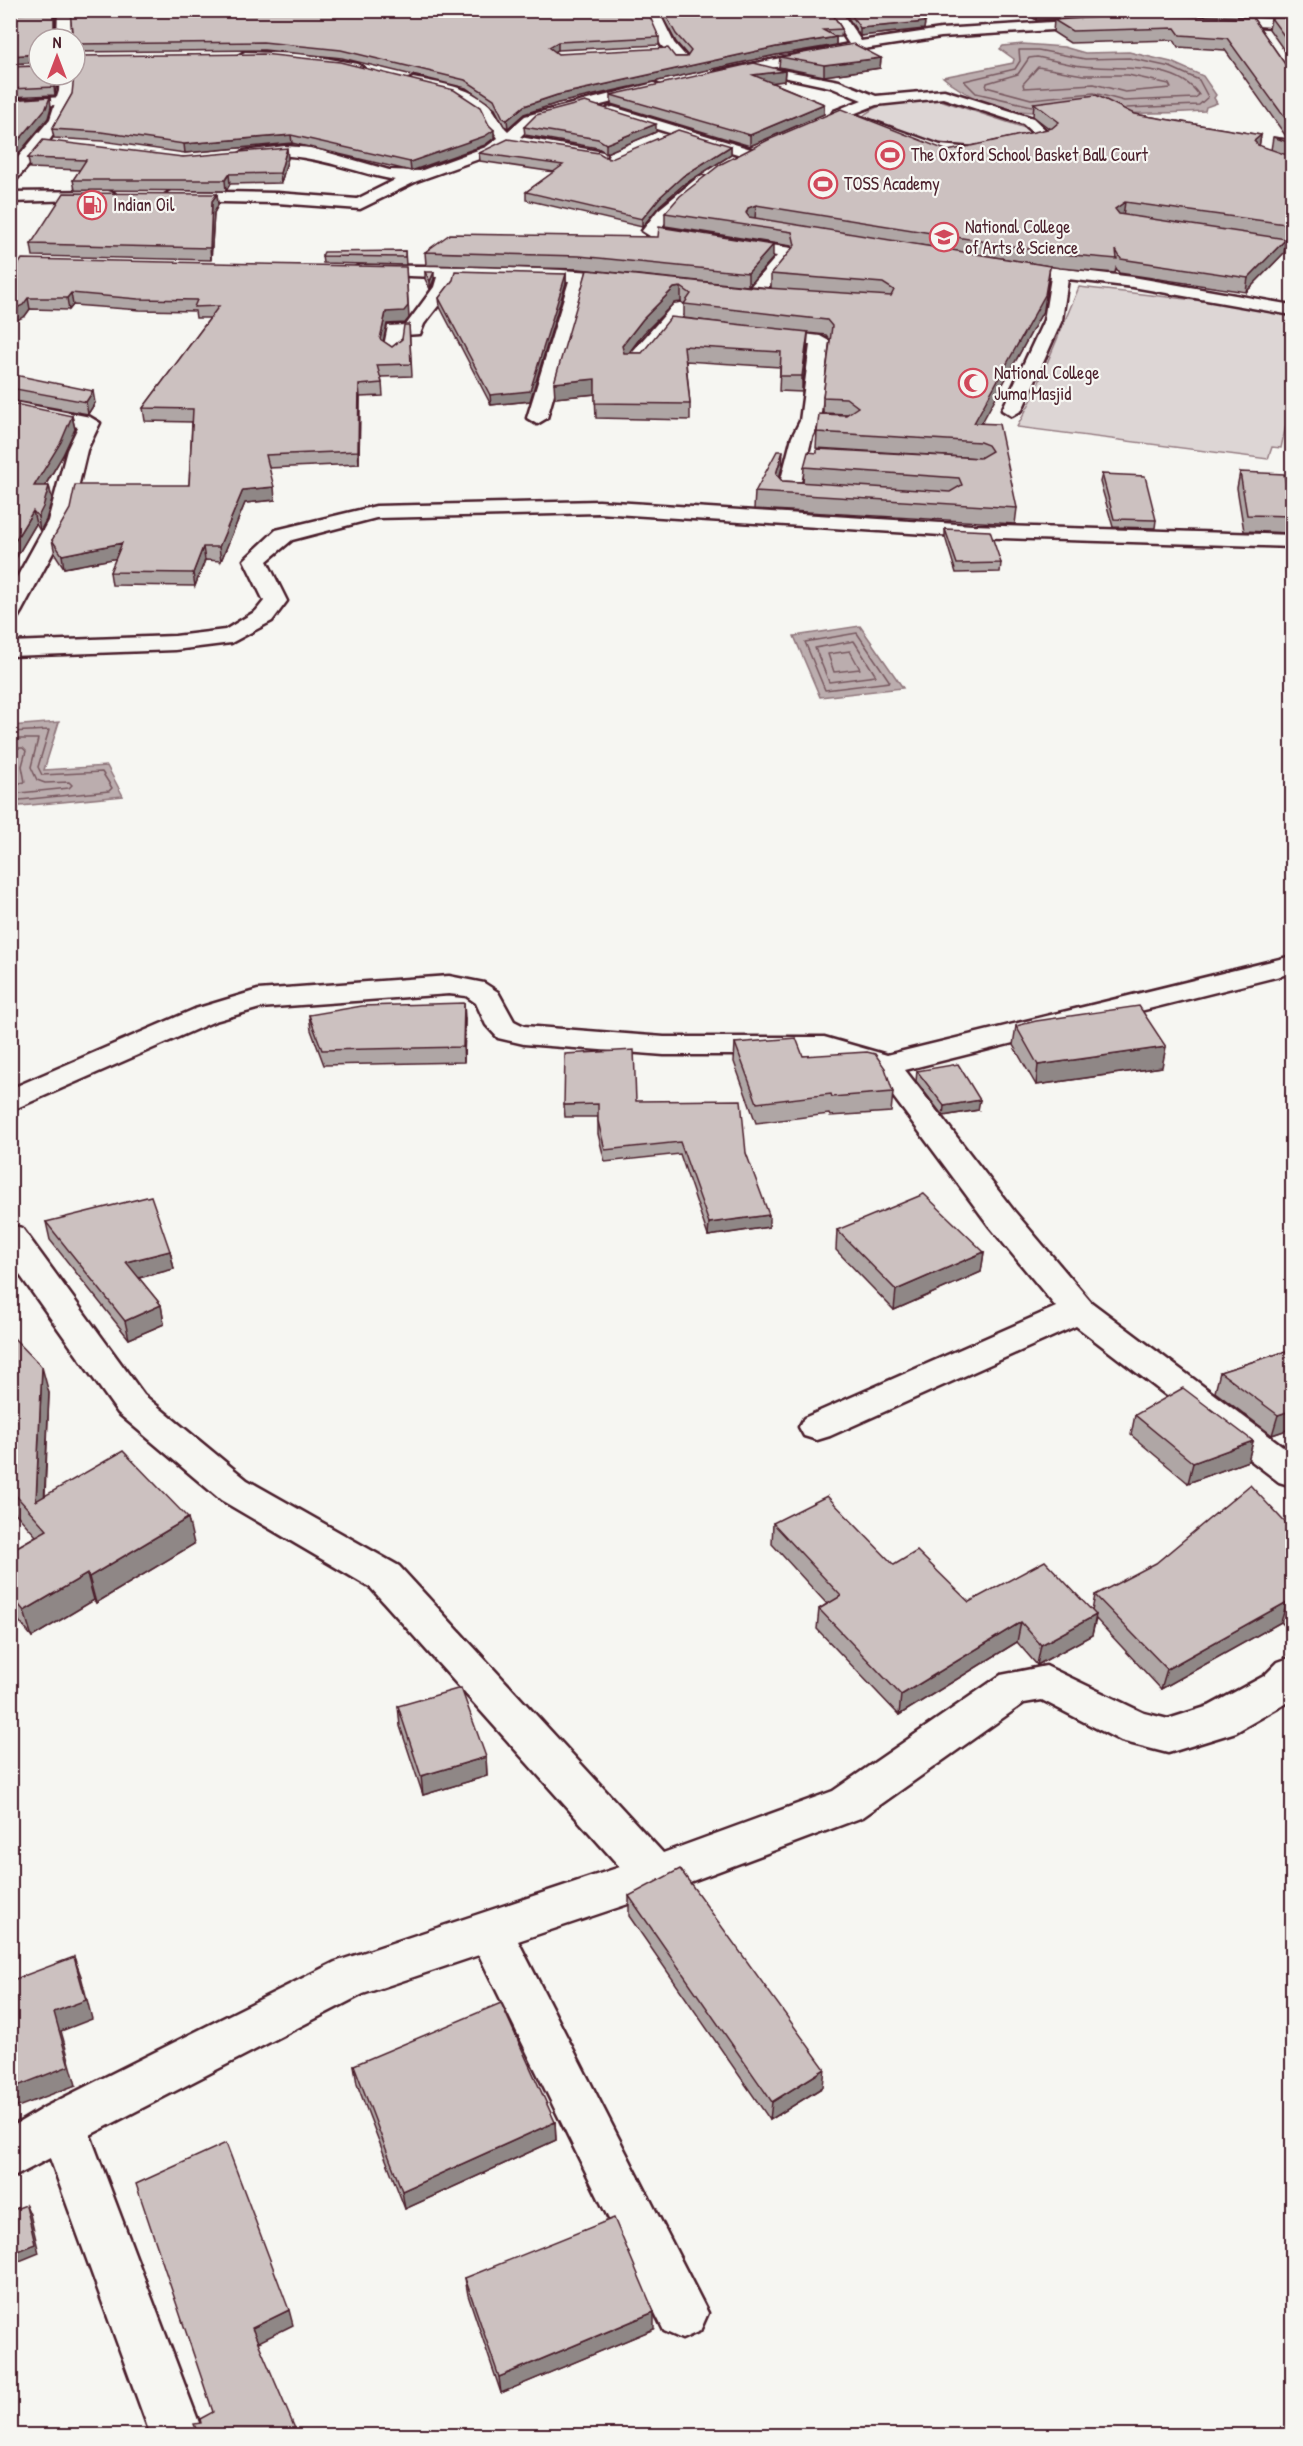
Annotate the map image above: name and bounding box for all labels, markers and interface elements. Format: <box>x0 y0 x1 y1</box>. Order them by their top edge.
north arrow <box>27 27 87 87</box>
text: N <box>53 31 62 53</box>
sports icon: The Oxford School Basket Ball Court <box>874 139 906 171</box>
place label: The Oxford School Basket Ball Court <box>911 142 1149 167</box>
sports icon: TOSS Academy <box>807 168 839 200</box>
place label: TOSS Academy <box>844 171 940 196</box>
fuel station icon: Indian Oil <box>76 189 108 221</box>
place label: Indian Oil <box>113 192 175 217</box>
place label: National College of Arts & Science <box>965 214 1078 260</box>
school or university icon: National College of Arts & Science <box>928 221 960 253</box>
place label: National College Juma Masjid <box>994 360 1099 406</box>
mosque icon: National College Juma Masjid <box>957 367 989 399</box>

